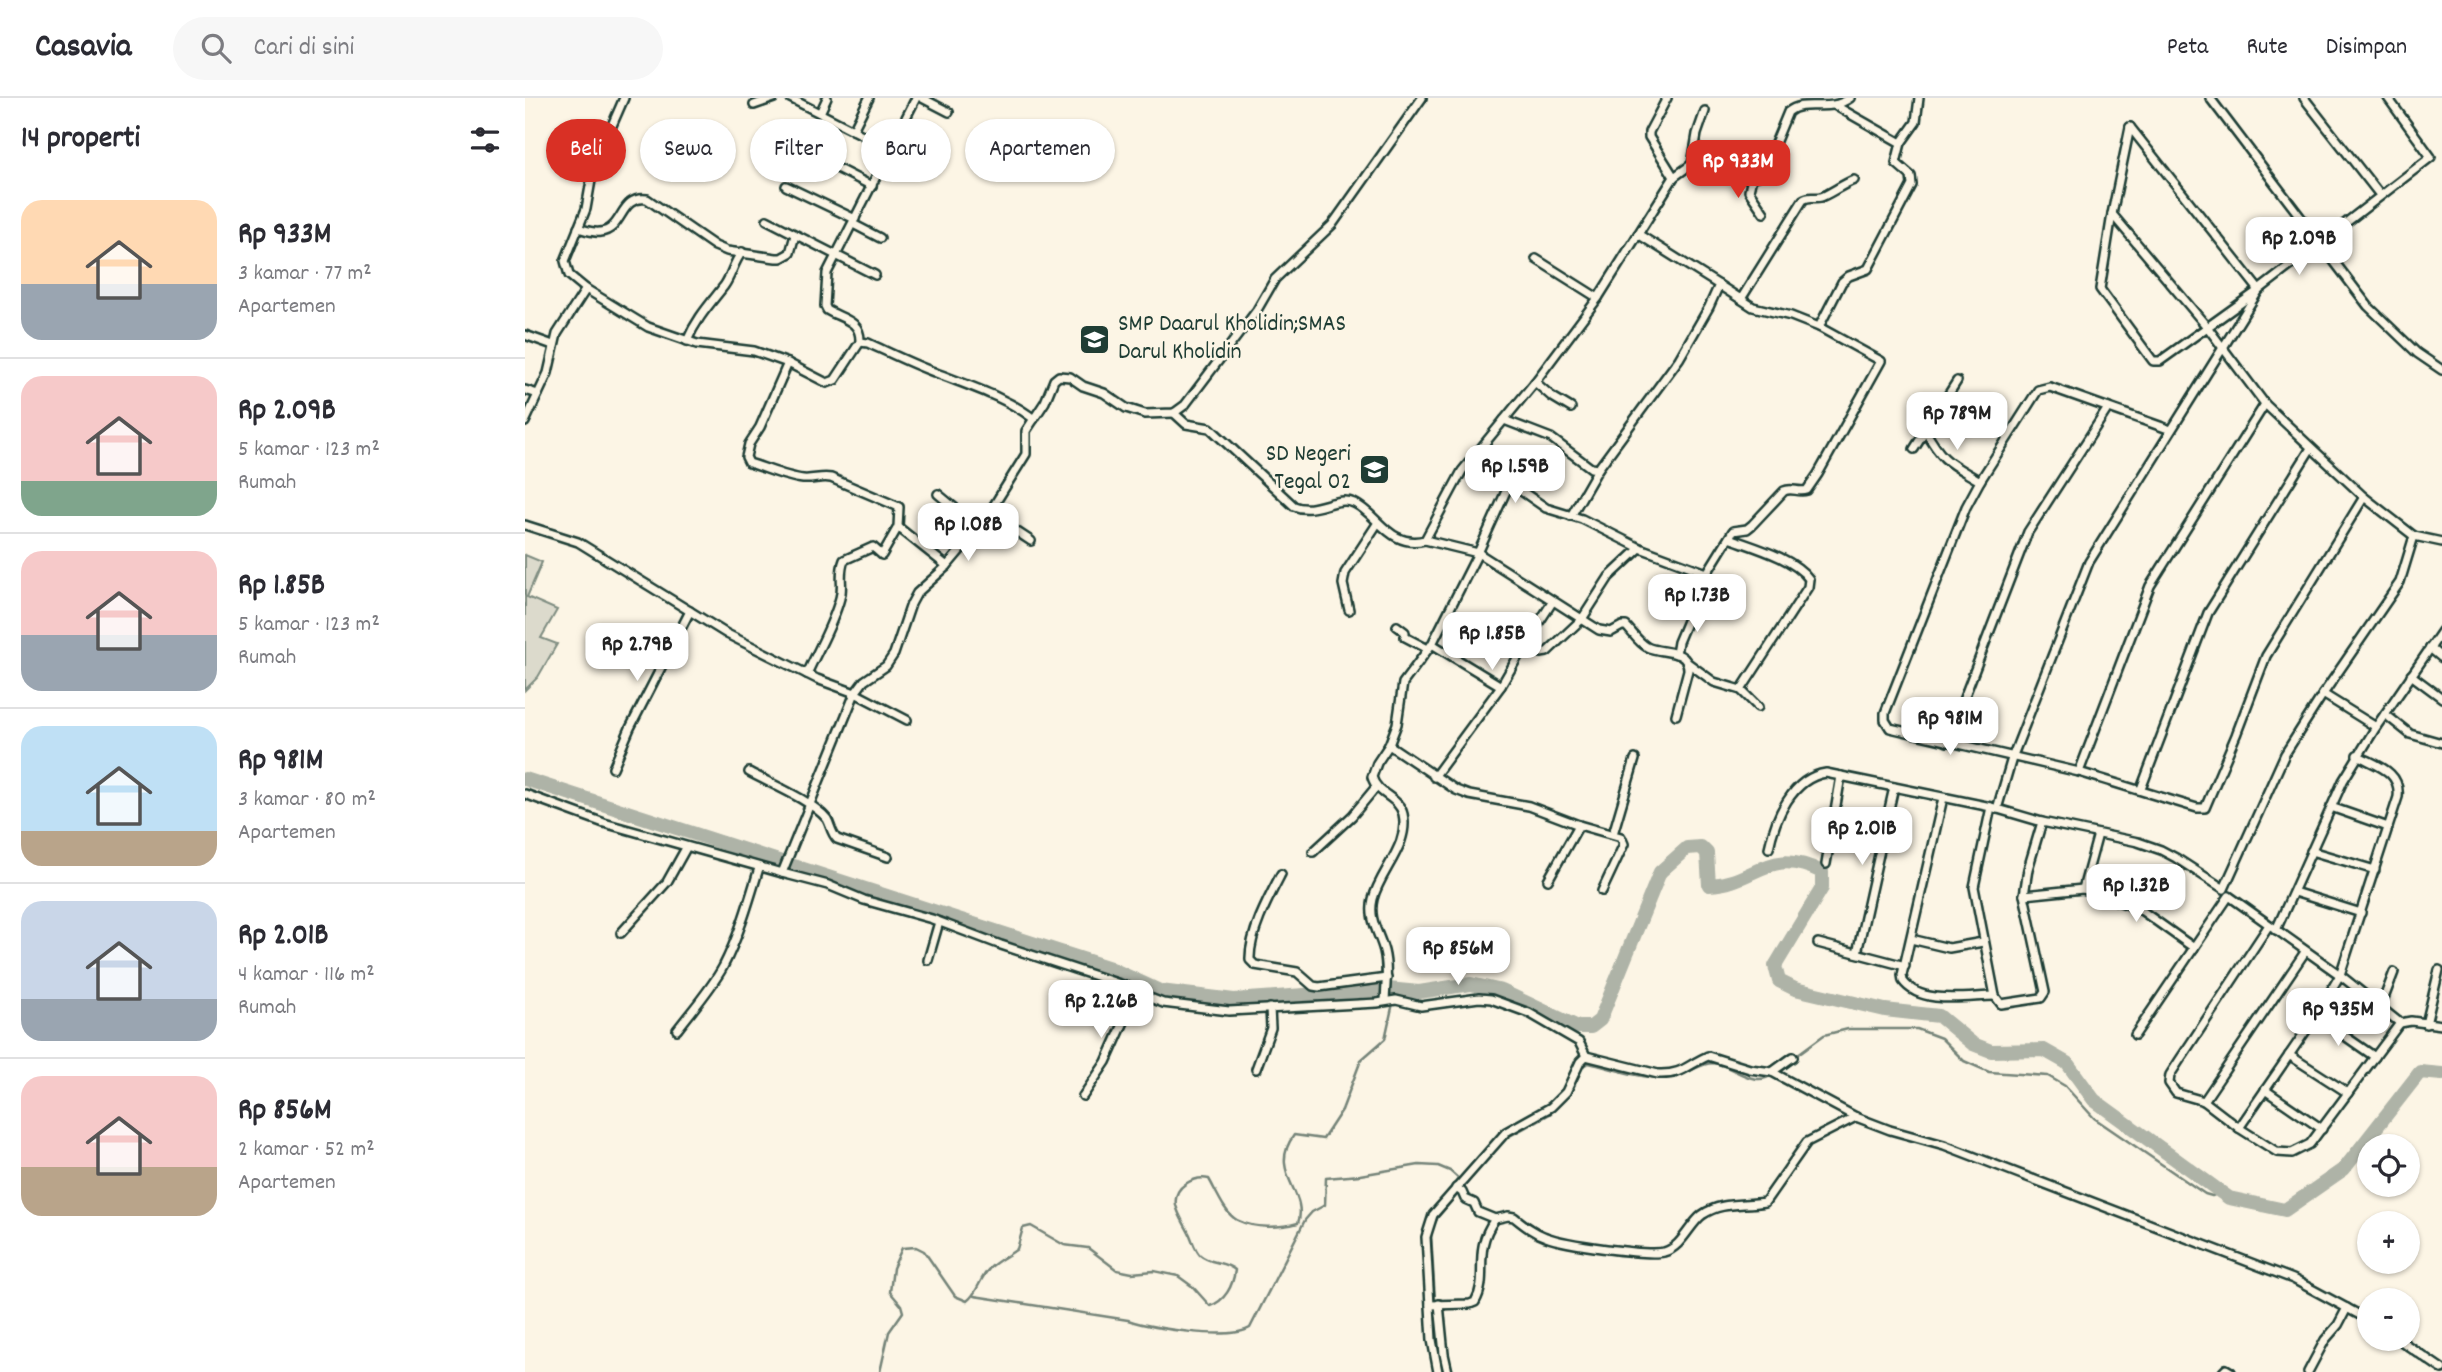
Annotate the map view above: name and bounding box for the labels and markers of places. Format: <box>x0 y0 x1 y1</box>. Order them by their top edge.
pin: Rp 933M <box>1673 140 1803 200</box>
pin: Rp 2.09B <box>2227 218 2371 277</box>
place label: SMP Daarul Kholidin;SMAS Darul Kholidin <box>1118 308 1346 370</box>
school or university icon: SMP Daarul Kholidin;SMAS Darul Kholidin <box>1078 322 1112 356</box>
pin: Rp 789M <box>1892 392 2022 452</box>
place label: SD Negeri Tegal 02 <box>1266 438 1351 500</box>
pin: Rp 1.59B <box>1443 446 1587 505</box>
school or university icon: SD Negeri Tegal 02 <box>1357 452 1391 486</box>
pin: Rp 1.08B <box>896 504 1040 563</box>
pin: Rp 1.73B <box>1625 574 1769 634</box>
pin: Rp 1.85B <box>1420 612 1564 672</box>
pin: Rp 2.79B <box>565 624 709 683</box>
pin: Rp 981M <box>1885 698 2015 757</box>
pin: Rp 2.01B <box>1790 808 1934 867</box>
pin: Rp 1.32B <box>2064 864 2208 924</box>
pin: Rp 856M <box>1393 928 1523 987</box>
pin: Rp 2.26B <box>1029 981 1173 1040</box>
pin: Rp 935M <box>2273 988 2403 1048</box>

